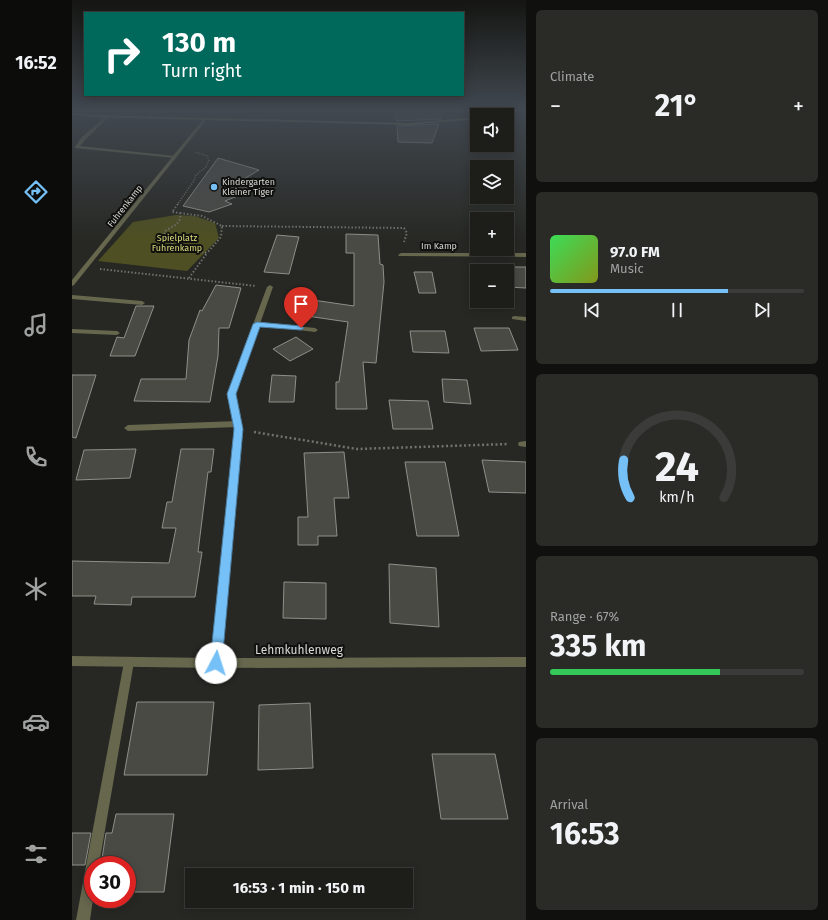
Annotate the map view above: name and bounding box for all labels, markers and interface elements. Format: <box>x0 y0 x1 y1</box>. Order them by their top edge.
text: 130 m <box>162 26 236 59</box>
icon: right <box>96 28 148 80</box>
text: 16:52 <box>15 52 57 74</box>
text: Turn right <box>162 60 242 82</box>
text: Climate <box>550 69 594 84</box>
text: 21° <box>655 88 699 124</box>
text: − <box>550 93 561 120</box>
text: + <box>793 93 804 120</box>
map controls <box>470 108 514 308</box>
button: sound <box>470 108 514 152</box>
button: layers <box>470 160 514 204</box>
place label: Kindergarten Kleiner Tiger <box>222 177 275 197</box>
icon: directions <box>22 178 50 206</box>
marker: Kindergarten Kleiner Tiger <box>209 182 219 192</box>
street label: Fuhrenkamp <box>106 183 144 229</box>
button: + <box>470 212 514 256</box>
park label: Spielplatz Fuhrenkamp <box>152 233 202 253</box>
street label: Im Kamp <box>421 241 457 251</box>
text: 97.0 FM <box>610 243 660 261</box>
text: Music <box>610 261 644 276</box>
button: − <box>470 264 514 308</box>
pin <box>284 287 318 328</box>
icon: arrive <box>290 293 312 315</box>
icon: previous <box>581 299 603 321</box>
icon: pause <box>666 299 688 321</box>
icon: next <box>751 299 773 321</box>
icon: music <box>22 311 50 339</box>
text: 24 <box>655 442 699 492</box>
icon: phone <box>22 443 50 471</box>
text: km/h <box>659 489 695 506</box>
icon: climate <box>22 575 50 603</box>
text: Range · 67% <box>550 609 619 624</box>
text: 335 km <box>550 628 646 664</box>
position arrow <box>195 642 237 684</box>
street label: Lehmkuhlenweg <box>255 643 344 657</box>
icon: car <box>22 708 50 736</box>
text: Arrival <box>550 797 588 812</box>
text: 16:53 <box>550 816 620 852</box>
icon: filters <box>22 840 50 868</box>
speed limit sign: 30 <box>84 856 136 908</box>
text: 16:53 · 1 min · 150 m <box>233 879 365 897</box>

